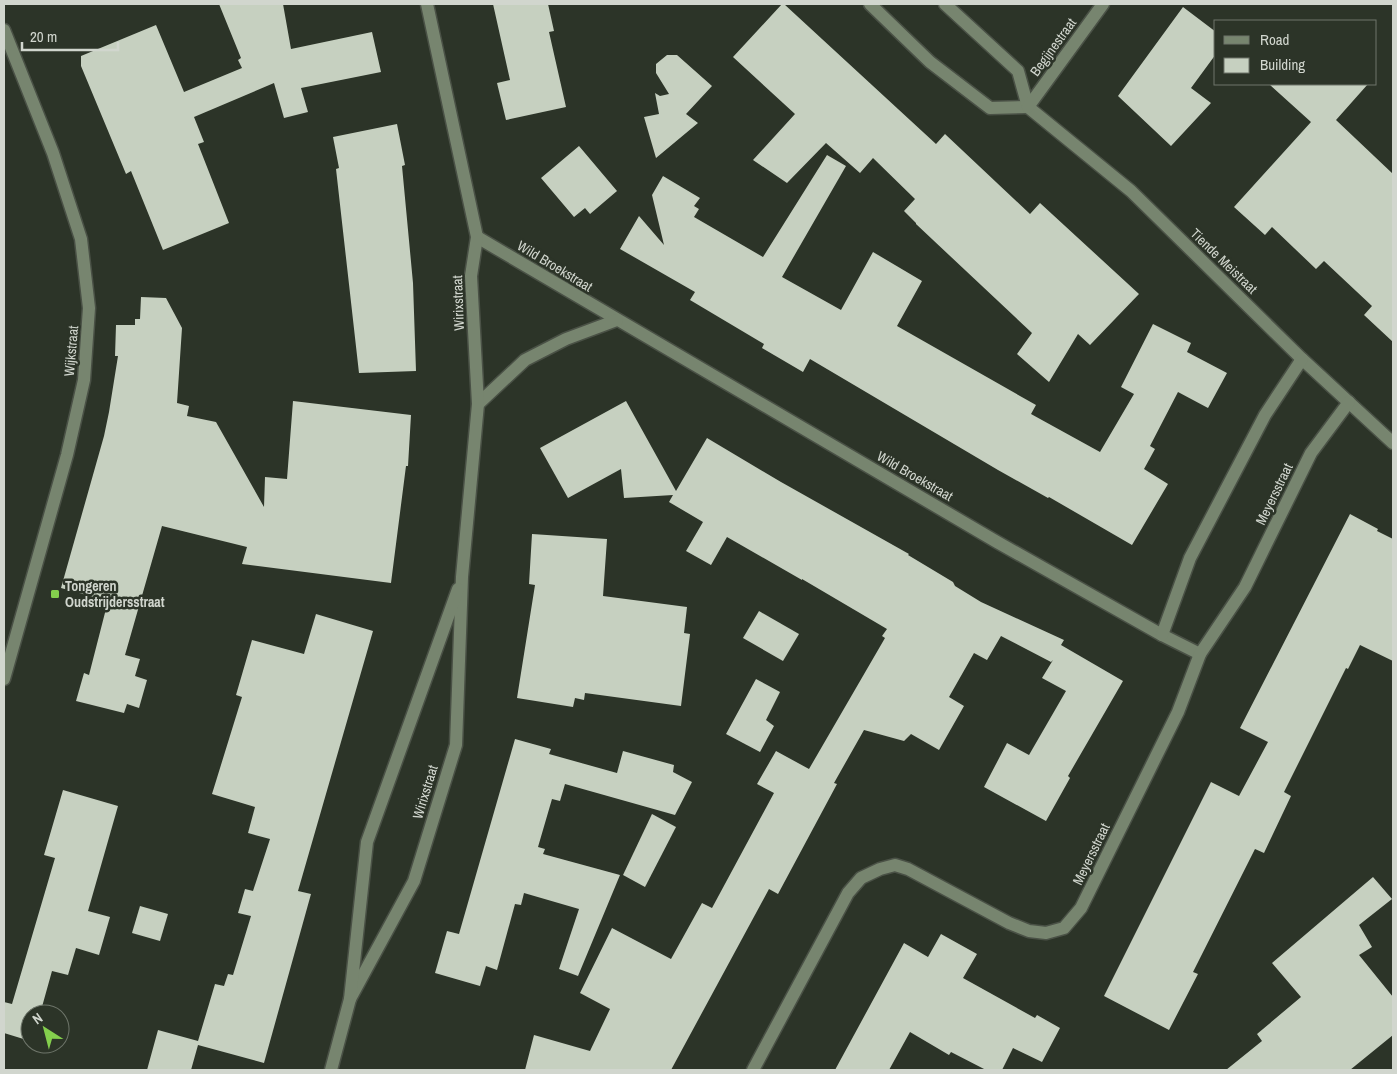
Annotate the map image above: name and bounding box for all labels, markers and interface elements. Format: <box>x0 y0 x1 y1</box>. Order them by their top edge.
street label: Begijnestraat <box>1026 14 1080 80</box>
scale bar <box>22 20 119 52</box>
legend <box>1214 20 1377 85</box>
text: 20 m <box>30 26 57 47</box>
text: Road <box>1260 29 1289 50</box>
text: Building <box>1260 54 1305 75</box>
street label: Tiende Meistraat <box>1187 224 1261 298</box>
street label: Wild Broekstraat <box>514 236 596 296</box>
street label: Wirixstraat <box>448 275 468 331</box>
street label: Wijkstraat <box>60 325 82 377</box>
street label: Wild Broekstraat <box>874 447 956 505</box>
street label: Meyersstraat <box>1251 460 1297 528</box>
place label: Tongeren Oudstrijdersstraat <box>65 577 165 611</box>
marker: Tongeren Oudstrijdersstraat <box>49 588 61 600</box>
street label: Wirixstraat <box>408 763 442 821</box>
street label: Meyersstraat <box>1068 820 1114 888</box>
north arrow <box>20 1004 70 1054</box>
text: N <box>29 1009 46 1028</box>

